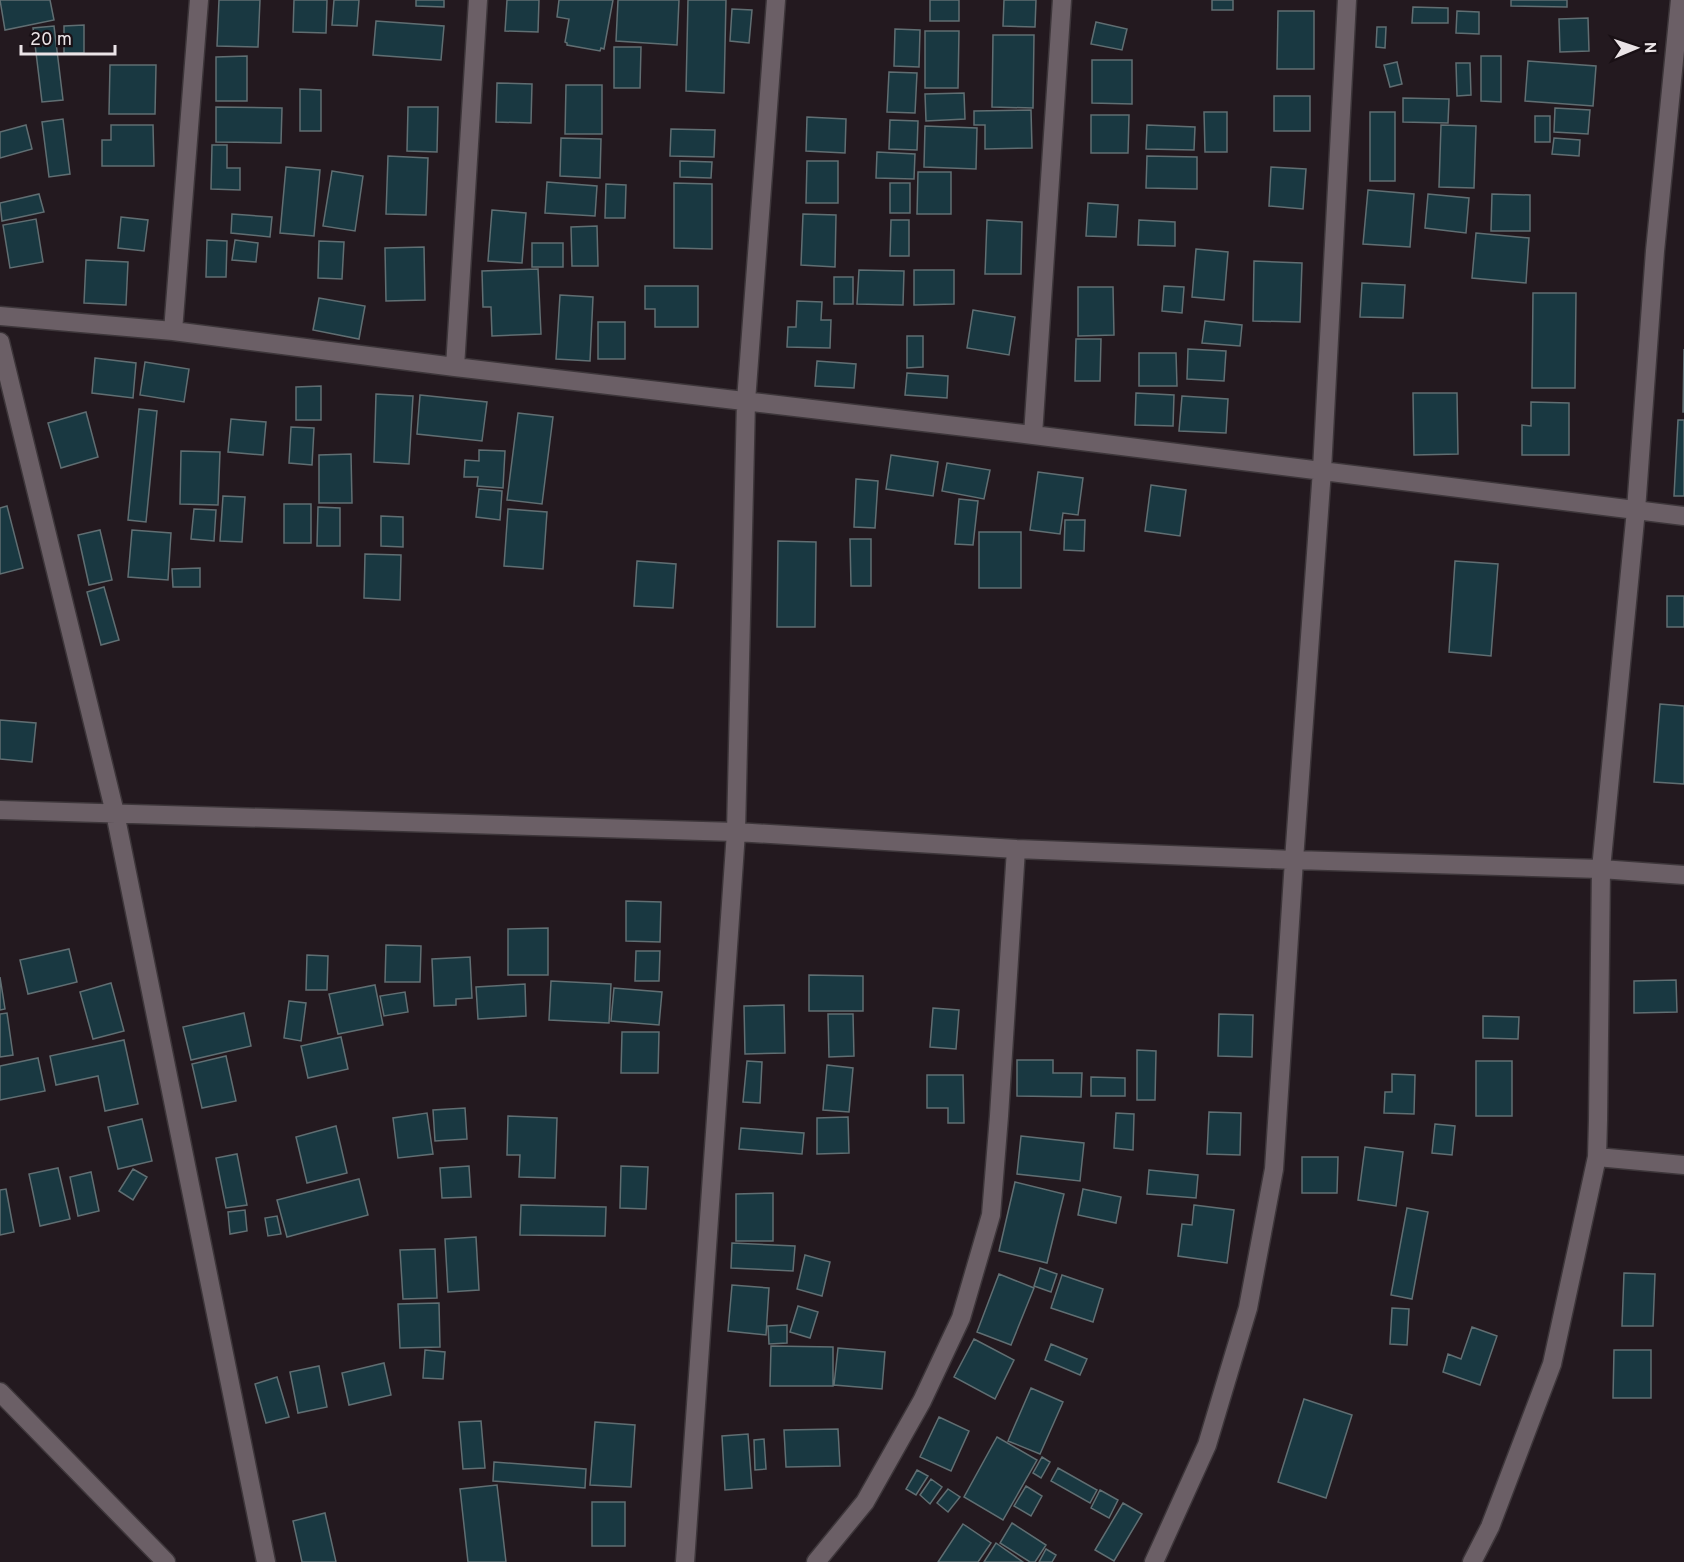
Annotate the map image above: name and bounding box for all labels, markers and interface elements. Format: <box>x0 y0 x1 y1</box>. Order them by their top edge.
scale bar <box>21 18 116 56</box>
north arrow <box>1606 18 1666 78</box>
text: 20 m <box>30 29 72 52</box>
text: N <box>1639 41 1659 54</box>

